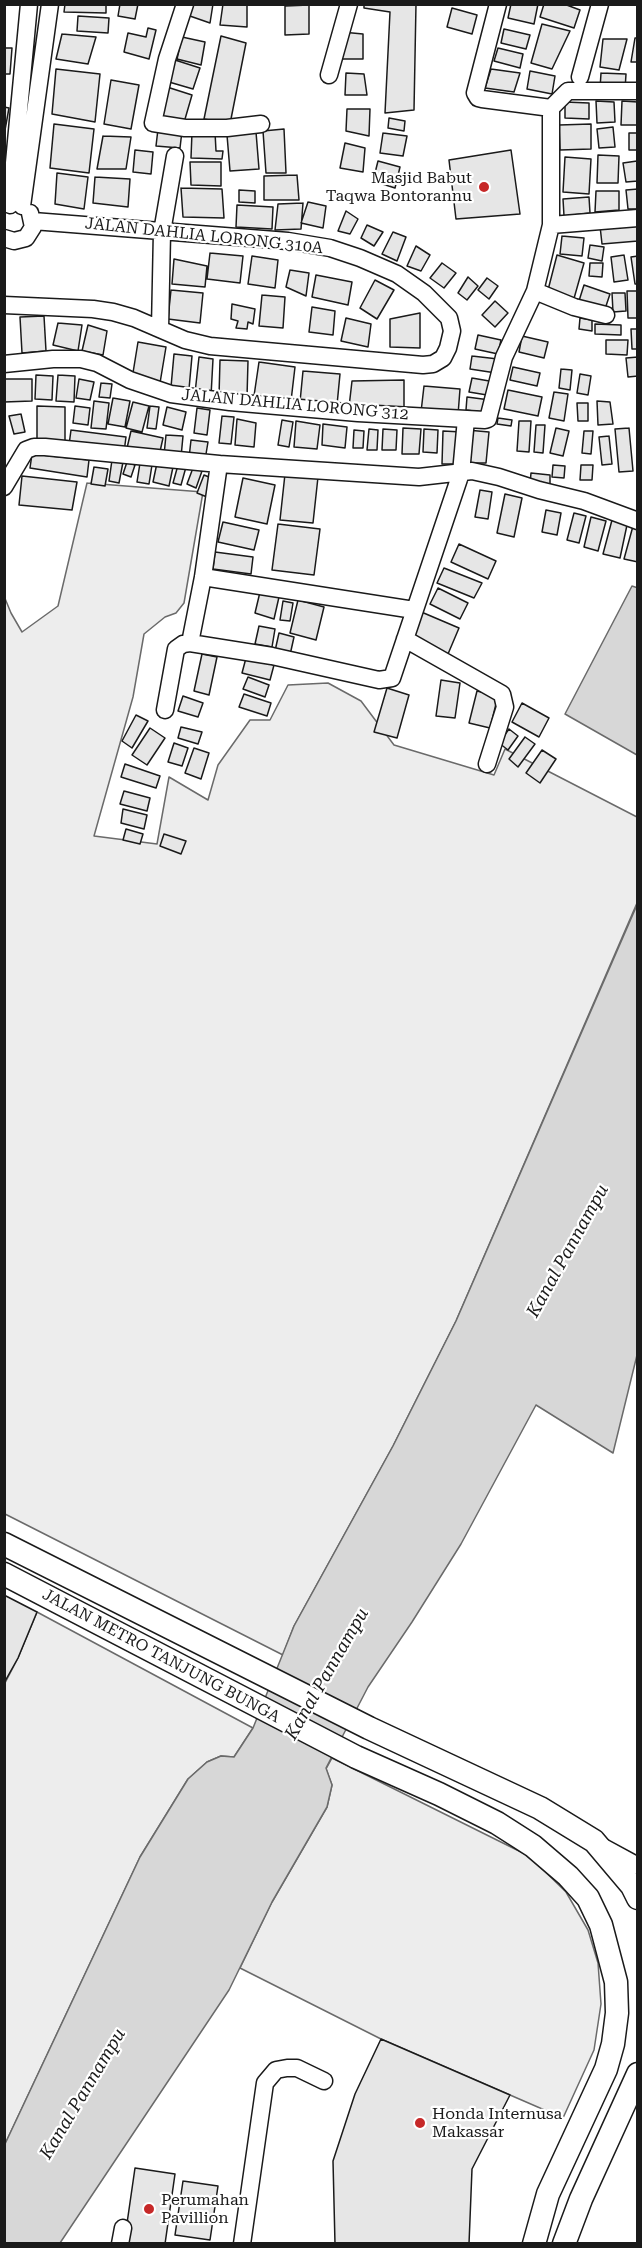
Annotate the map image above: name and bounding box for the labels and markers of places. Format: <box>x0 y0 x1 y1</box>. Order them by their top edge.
place label: Masjid Babut Taqwa Bontorannu <box>326 168 472 206</box>
marker: Masjid Babut Taqwa Bontorannu <box>477 180 491 194</box>
place label: Honda Internusa Makassar <box>432 2104 562 2142</box>
marker: Honda Internusa Makassar <box>413 2116 427 2130</box>
place label: Perumahan Pavillion <box>161 2190 249 2228</box>
marker: Perumahan Pavillion <box>142 2202 156 2216</box>

